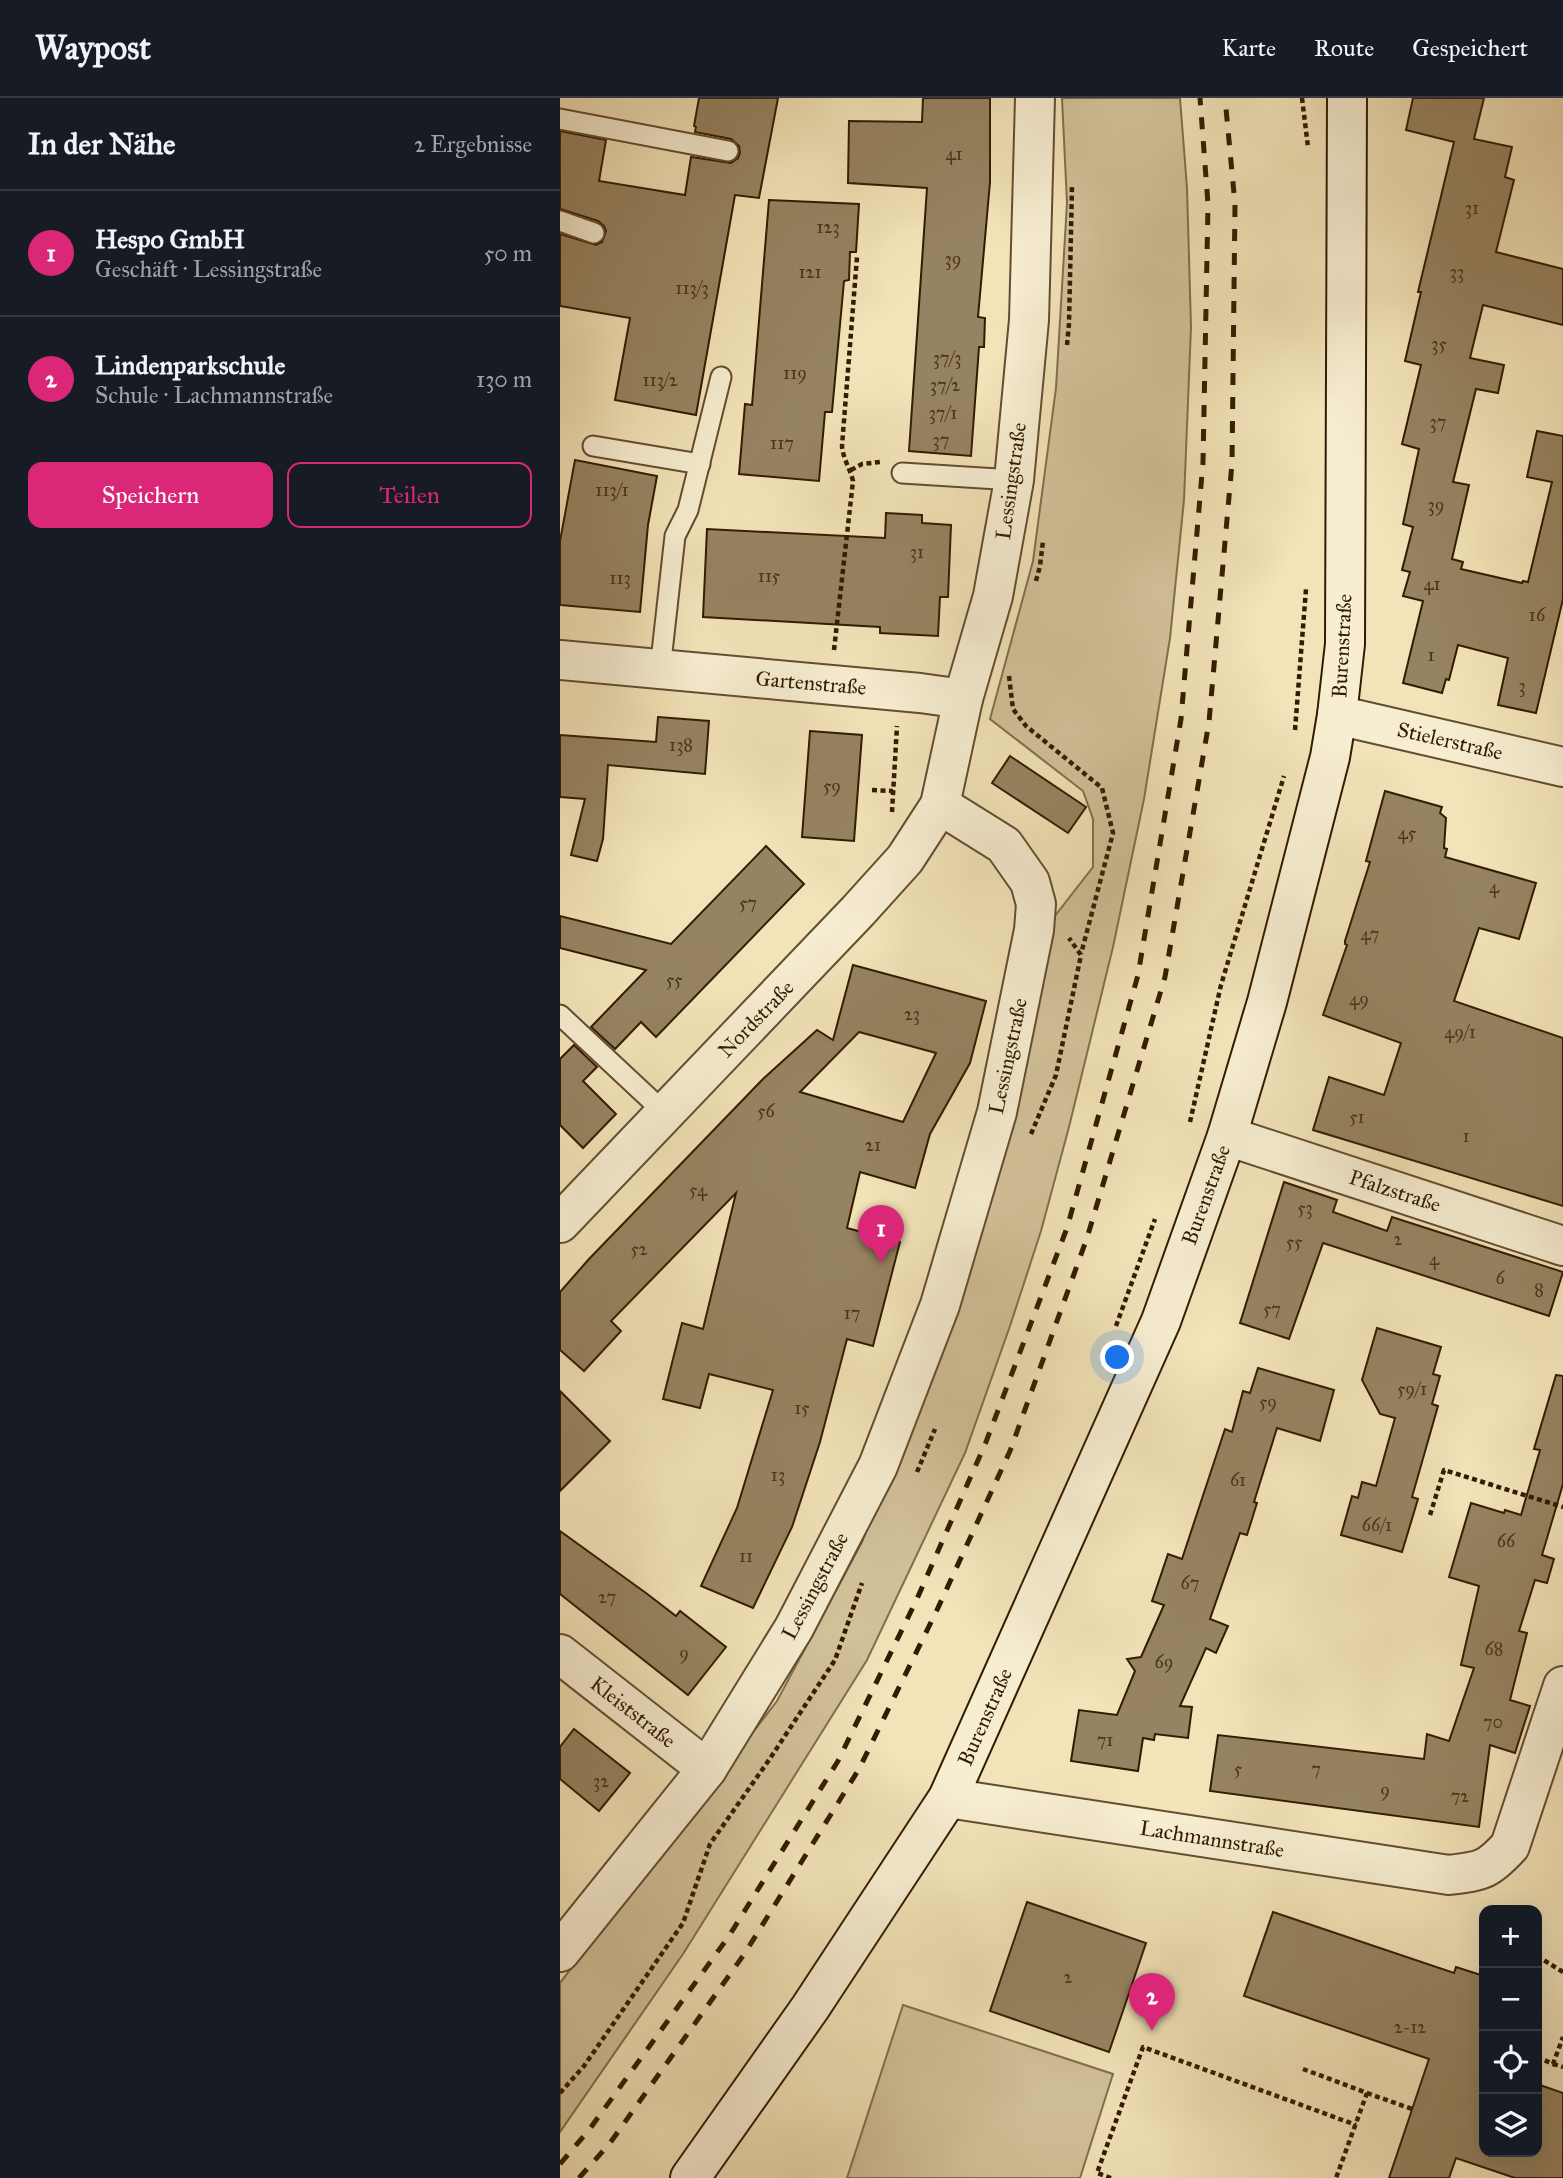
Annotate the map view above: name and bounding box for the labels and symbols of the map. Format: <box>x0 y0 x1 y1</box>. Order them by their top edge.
house number: 41 <box>945 143 963 165</box>
house number: 31 <box>1465 197 1479 219</box>
house number: 123 <box>816 216 840 238</box>
house number: 39 <box>945 248 961 270</box>
house number: 121 <box>798 261 822 283</box>
house number: 33 <box>1450 261 1464 283</box>
house number: 113/3 <box>675 277 709 299</box>
house number: 35 <box>1431 333 1447 355</box>
house number: 37/3 <box>933 347 961 369</box>
house number: 119 <box>783 362 807 384</box>
house number: 113/2 <box>642 369 678 391</box>
house number: 37/2 <box>930 374 960 396</box>
house number: 37/1 <box>929 402 957 424</box>
house number: 37 <box>1430 411 1446 433</box>
street label: Lessingstraße <box>990 421 1032 541</box>
house number: 37 <box>933 429 949 451</box>
house number: 117 <box>770 432 794 454</box>
house number: 113/1 <box>595 479 629 501</box>
house number: 39 <box>1428 494 1444 516</box>
house number: 31 <box>910 541 924 563</box>
house number: 115 <box>758 565 781 587</box>
house number: 113 <box>609 567 631 589</box>
house number: 41 <box>1423 573 1441 595</box>
street label: Burenstraße <box>1326 593 1358 699</box>
house number: 16 <box>1529 604 1546 626</box>
house number: 1 <box>1427 644 1435 666</box>
street label: Gartenstraße <box>755 665 868 701</box>
house number: 3 <box>1518 675 1526 697</box>
street label: Stielerstraße <box>1395 716 1506 766</box>
house number: 138 <box>669 734 693 756</box>
house number: 59 <box>823 775 841 797</box>
house number: 45 <box>1398 822 1417 844</box>
house number: 4 <box>1489 876 1500 898</box>
house number: 57 <box>739 892 757 914</box>
house number: 47 <box>1361 923 1379 945</box>
house number: 55 <box>666 969 683 991</box>
street label: Nordstraße <box>713 975 800 1063</box>
house number: 49 <box>1349 988 1369 1010</box>
street label: Lessingstraße <box>983 995 1033 1116</box>
house number: 23 <box>904 1003 920 1025</box>
house number: 49/1 <box>1444 1021 1476 1043</box>
house number: 56 <box>757 1100 776 1122</box>
house number: 51 <box>1349 1106 1365 1128</box>
house number: 1 <box>1462 1125 1470 1147</box>
house number: 21 <box>865 1134 881 1156</box>
street label: Burenstraße <box>1176 1141 1236 1248</box>
street label: Pfalzstraße <box>1346 1164 1444 1218</box>
house number: 54 <box>689 1179 708 1201</box>
house number: 53 <box>1297 1197 1313 1219</box>
pin: 1 <box>858 1205 904 1263</box>
house number: 2 <box>1394 1228 1403 1250</box>
house number: 55 <box>1286 1231 1303 1253</box>
house number: 52 <box>630 1238 648 1260</box>
house number: 4 <box>1429 1248 1440 1270</box>
house number: 6 <box>1495 1267 1505 1289</box>
house number: 8 <box>1534 1279 1544 1301</box>
house number: 57 <box>1263 1298 1281 1320</box>
house number: 17 <box>844 1302 860 1324</box>
your location <box>1100 1340 1134 1374</box>
house number: 59/1 <box>1397 1378 1427 1400</box>
house number: 59 <box>1259 1391 1277 1413</box>
house number: 15 <box>794 1397 810 1419</box>
house number: 13 <box>771 1464 785 1486</box>
house number: 61 <box>1230 1469 1246 1491</box>
house number: 66/1 <box>1362 1514 1392 1536</box>
street label: Lessingstraße <box>776 1528 854 1644</box>
house number: 66 <box>1497 1530 1516 1552</box>
house number: 11 <box>739 1545 753 1567</box>
house number: 67 <box>1181 1572 1199 1594</box>
house number: 27 <box>598 1586 616 1608</box>
house number: 68 <box>1485 1638 1503 1660</box>
house number: 9 <box>679 1642 689 1664</box>
house number: 69 <box>1155 1651 1173 1673</box>
street label: Burenstraße <box>952 1664 1018 1770</box>
street label: Kleiststraße <box>585 1670 681 1754</box>
house number: 70 <box>1483 1711 1503 1733</box>
house number: 71 <box>1097 1729 1113 1751</box>
house number: 5 <box>1234 1758 1243 1780</box>
house number: 7 <box>1311 1758 1321 1780</box>
house number: 32 <box>593 1770 609 1792</box>
house number: 9 <box>1380 1779 1390 1801</box>
house number: 72 <box>1451 1785 1469 1807</box>
street label: Lachmannstraße <box>1138 1815 1286 1863</box>
house number: 2 <box>1064 1966 1073 1988</box>
pin: 2 <box>1129 1973 1175 2031</box>
house number: 2-12 <box>1394 2016 1426 2038</box>

